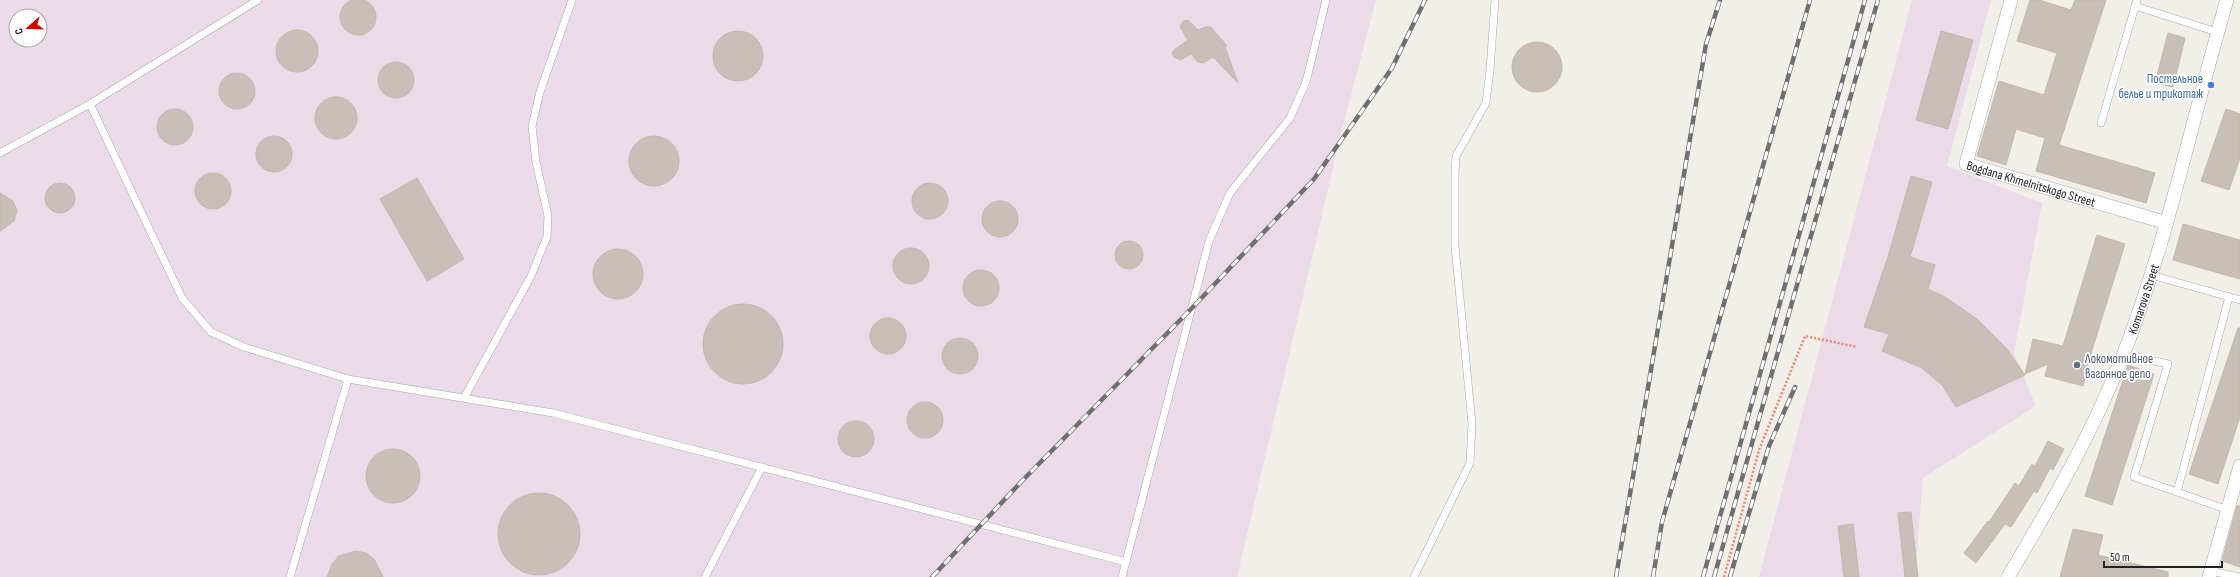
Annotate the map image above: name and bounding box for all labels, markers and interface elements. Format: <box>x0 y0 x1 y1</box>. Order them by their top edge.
north arrow <box>8 8 48 48</box>
text: С <box>12 26 26 36</box>
place label: Постельное белье и трикотаж <box>2118 71 2203 102</box>
marker: Постельное белье и трикотаж <box>2206 80 2216 90</box>
street label: Bogdana Khmelnitskogo Street <box>1965 158 2097 211</box>
street label: Komarova Street <box>2125 262 2163 336</box>
place label: Локомотивное вагонное депо <box>2084 351 2153 382</box>
marker: Локомотивное вагонное депо <box>2072 360 2082 370</box>
scale bar <box>2104 543 2222 569</box>
text: 50 m <box>2110 550 2130 565</box>

